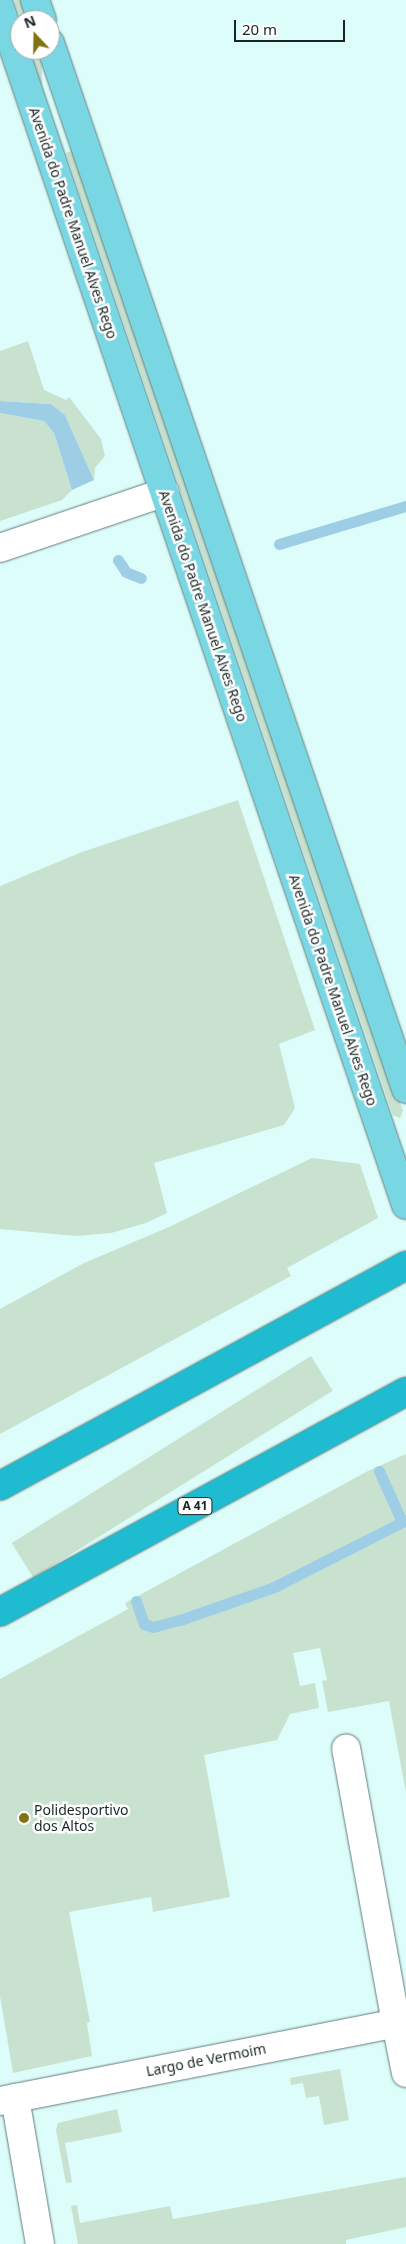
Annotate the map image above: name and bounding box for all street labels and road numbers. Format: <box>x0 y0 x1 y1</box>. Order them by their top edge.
street label: Avenida do Padre Manuel Alves Rego <box>25 105 121 341</box>
street label: Avenida do Padre Manuel Alves Rego <box>155 488 251 724</box>
street label: Avenida do Padre Manuel Alves Rego <box>285 872 381 1108</box>
road number: A 41 <box>176 1496 214 1515</box>
street label: Largo de Vermoim <box>145 2040 267 2080</box>

